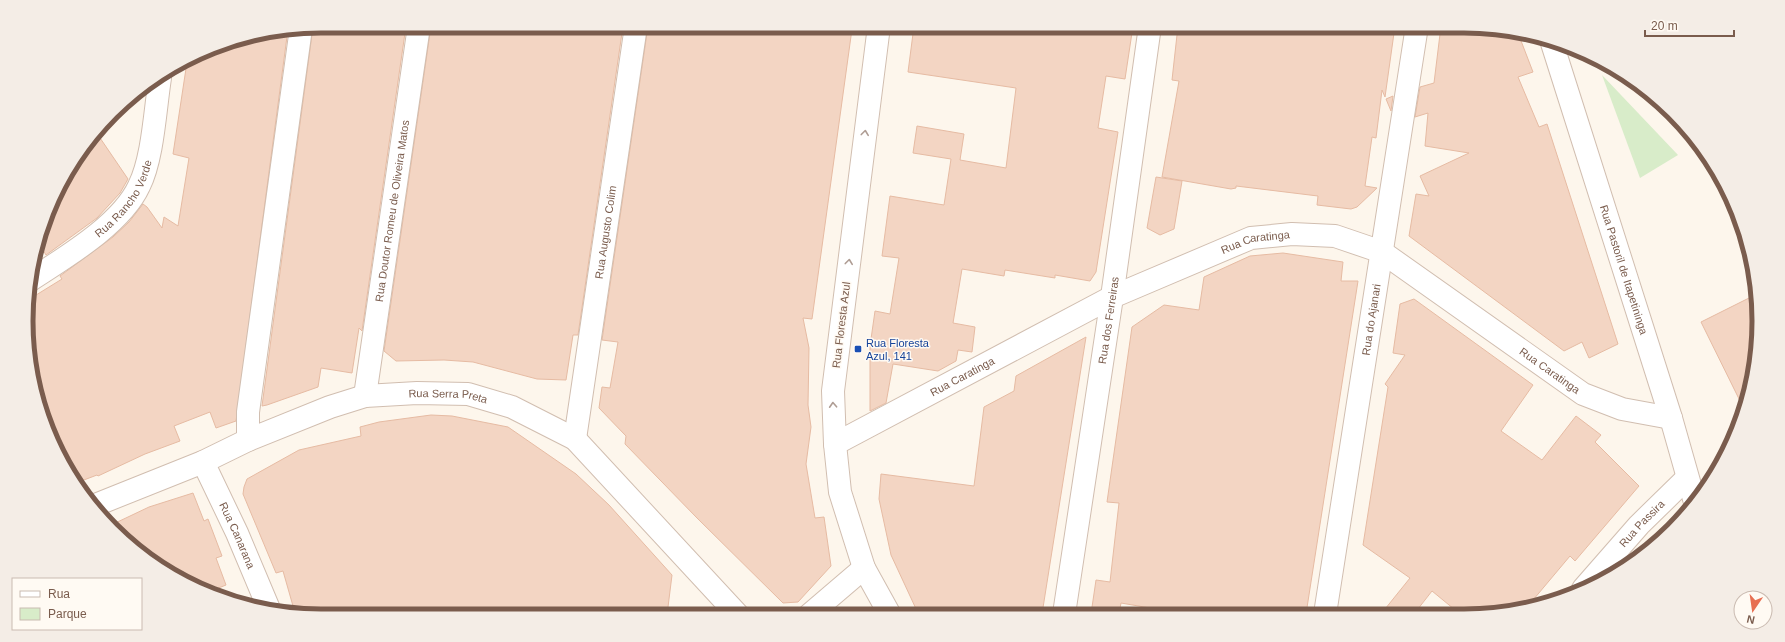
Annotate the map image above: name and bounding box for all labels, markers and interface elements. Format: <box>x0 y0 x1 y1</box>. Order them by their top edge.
scale bar <box>1645 12 1734 38</box>
text: 20 m <box>1651 19 1678 33</box>
street label: Rua Doutor Romeu de Oliveira Matos <box>373 119 411 303</box>
one-way arrow <box>860 130 869 136</box>
street label: Rua Rancho Verde <box>92 159 154 240</box>
street label: Rua Augusto Colim <box>593 185 618 280</box>
street label: Rua Pastoril de Itapetininga <box>1598 203 1650 337</box>
street label: Rua Caratinga <box>1219 228 1291 256</box>
one-way arrow <box>844 259 853 265</box>
street label: Rua dos Ferreiras <box>1096 275 1121 365</box>
street label: Rua Floresta Azul <box>830 281 852 369</box>
street label: Rua do Ajanari <box>1360 283 1383 356</box>
place label: Rua Floresta Azul, 141 <box>866 337 930 362</box>
marker: Rua Floresta Azul, 141 <box>853 344 863 354</box>
street label: Rua Caratinga <box>1517 345 1583 396</box>
street label: Rua Caratinga <box>928 354 997 398</box>
street label: Rua Serra Preta <box>408 387 490 406</box>
one-way arrow <box>829 402 838 408</box>
street label: Rua Passira <box>1617 497 1667 549</box>
street label: Rua Canarana <box>217 500 258 571</box>
legend <box>12 578 142 630</box>
text: Rua <box>48 587 70 601</box>
north arrow <box>1733 590 1773 630</box>
text: Parque <box>48 607 87 621</box>
text: N <box>1745 613 1756 626</box>

